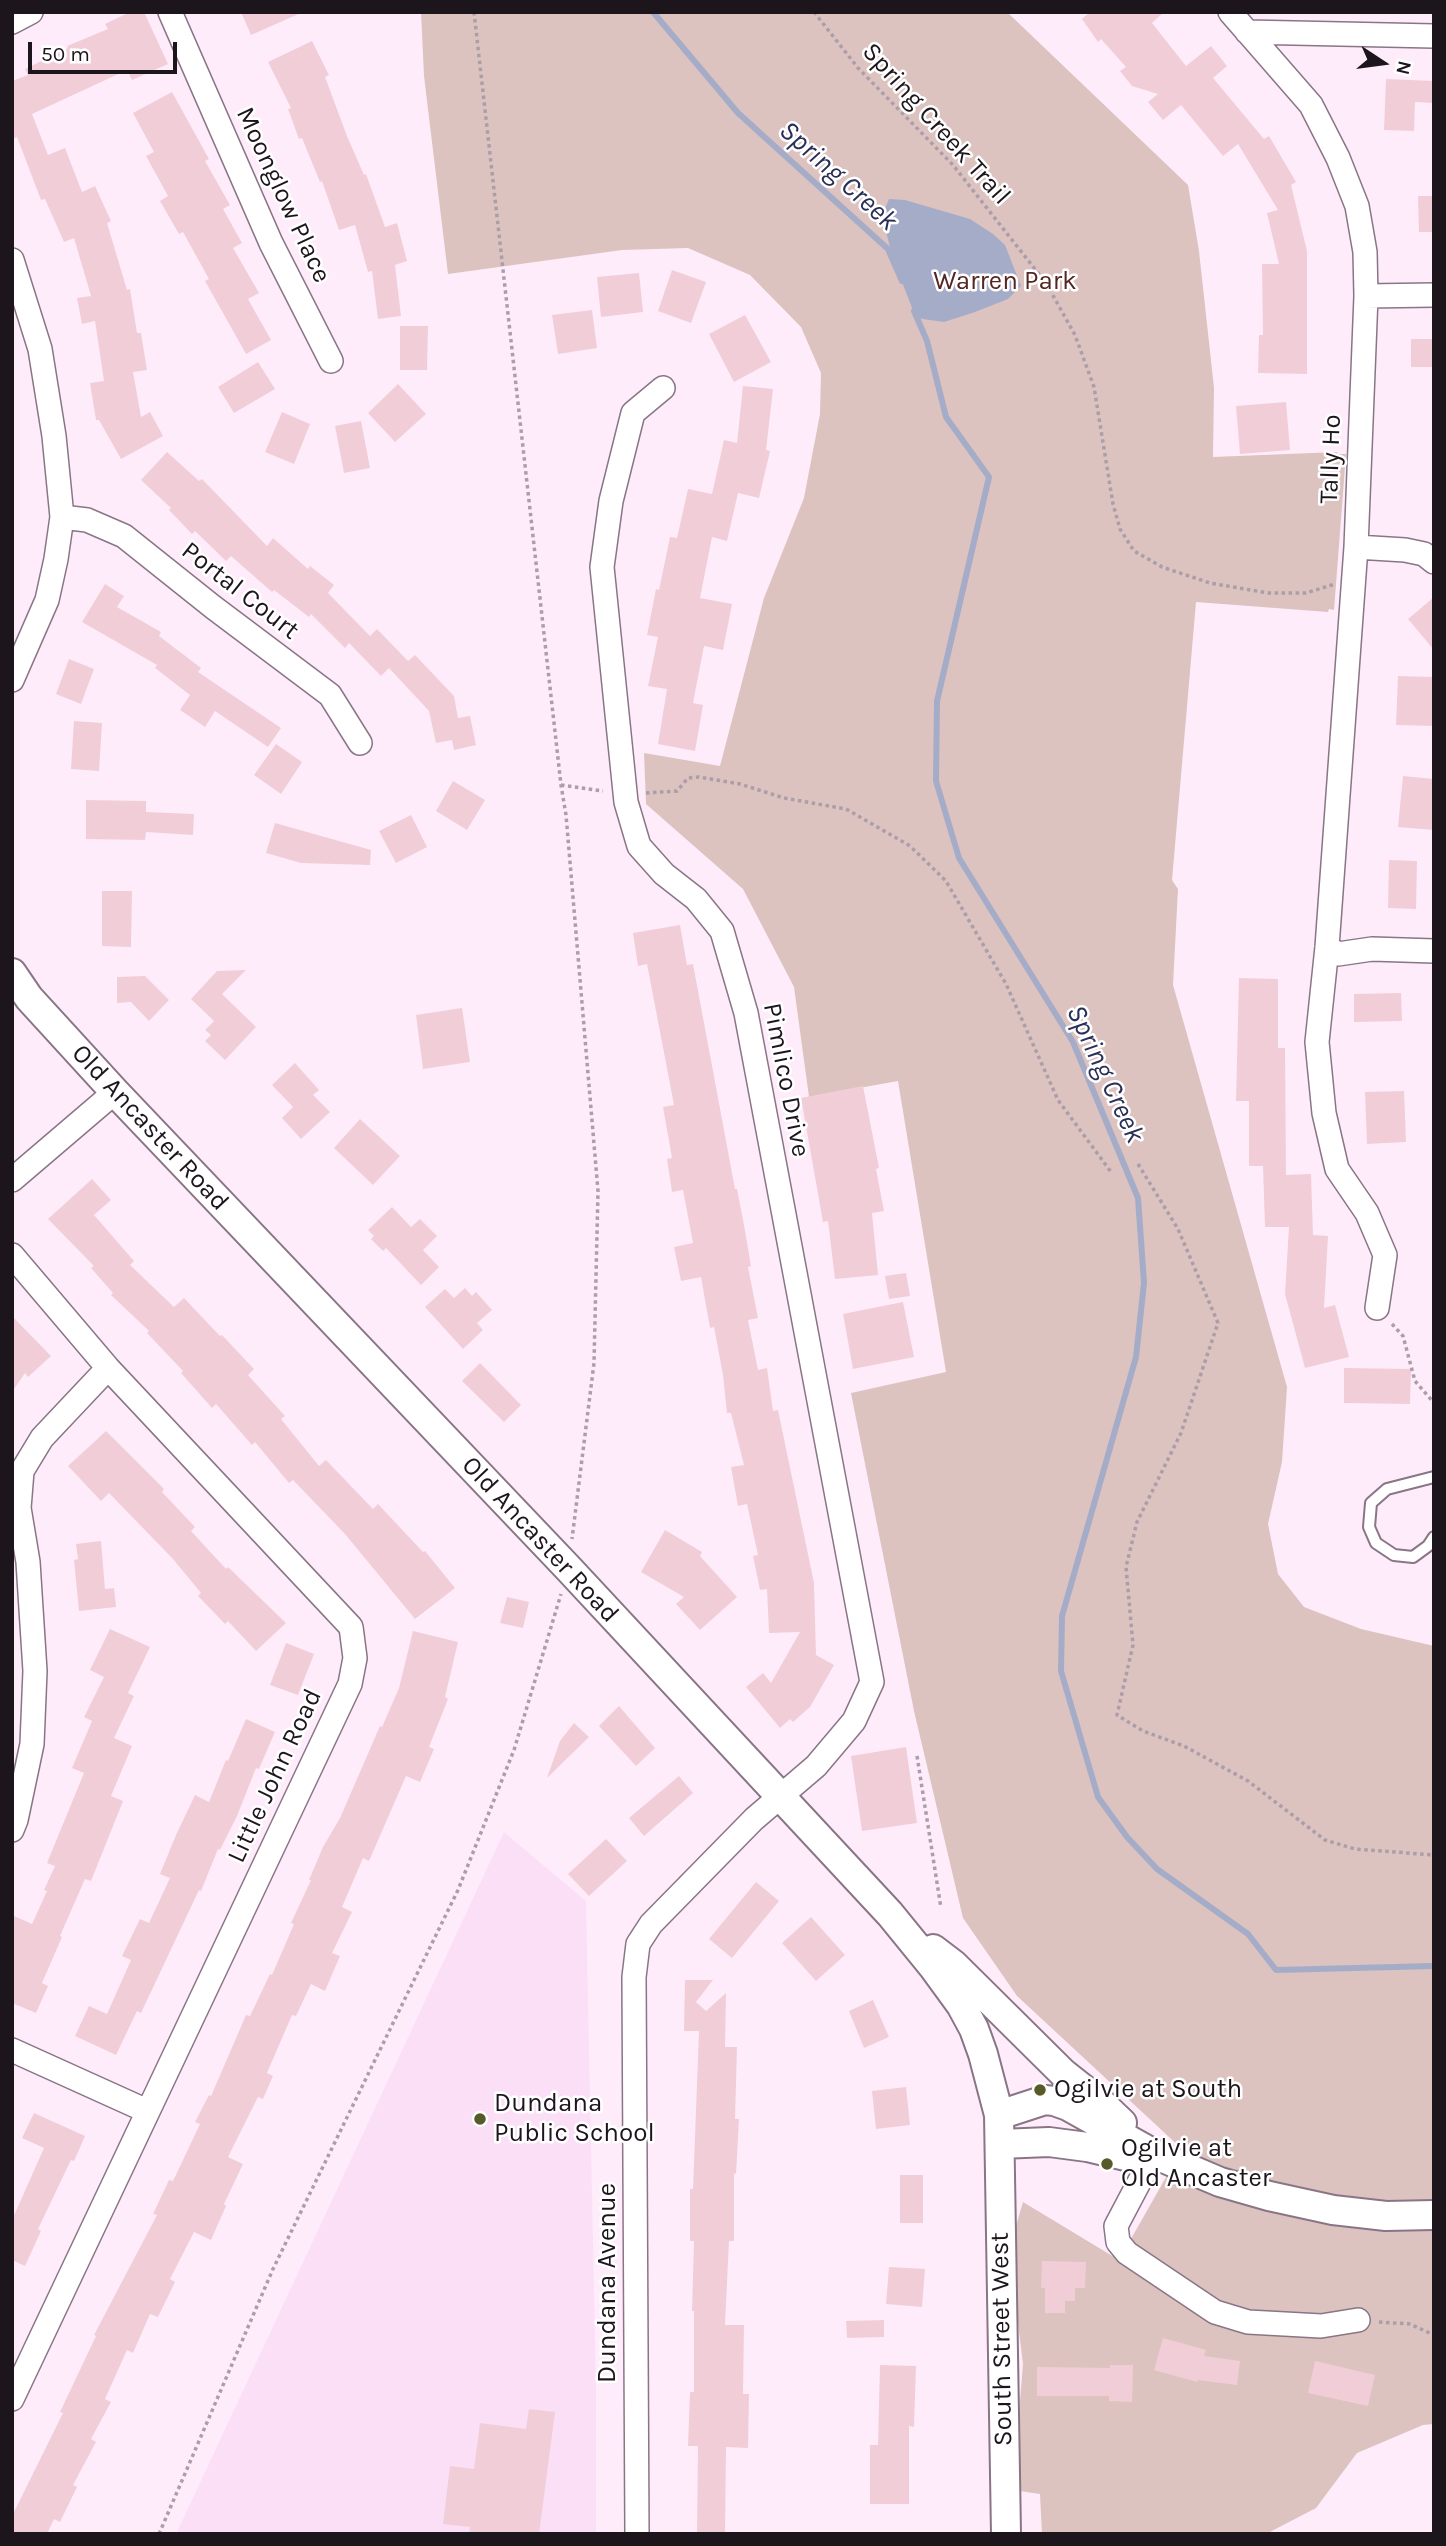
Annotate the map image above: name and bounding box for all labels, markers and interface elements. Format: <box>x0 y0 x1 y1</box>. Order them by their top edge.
scale bar <box>32 28 180 72</box>
north arrow <box>1348 28 1418 98</box>
street label: Spring Creek Trail <box>855 37 1017 211</box>
text: 50 m <box>41 42 90 66</box>
text: N <box>1391 59 1416 77</box>
street label: Moonglow Place <box>229 102 337 288</box>
water label: Spring Creek <box>772 114 904 238</box>
park label: Warren Park <box>933 266 1077 298</box>
street label: Tally Ho <box>1314 414 1348 504</box>
street label: Portal Court <box>175 535 305 647</box>
street label: Pimlico Drive <box>756 1000 816 1160</box>
water label: Spring Creek <box>1059 1000 1151 1148</box>
street label: Old Ancaster Road <box>65 1038 235 1218</box>
street label: Old Ancaster Road <box>455 1450 625 1630</box>
street label: Little John Road <box>221 1684 329 1868</box>
place label: Ogilvie at South <box>1054 2074 1242 2106</box>
marker: Ogilvie at South <box>1032 2082 1048 2098</box>
place label: Dundana Public School <box>494 2088 655 2150</box>
marker: Dundana Public School <box>472 2111 488 2127</box>
place label: Ogilvie at Old Ancaster <box>1121 2133 1271 2194</box>
marker: Ogilvie at Old Ancaster <box>1099 2156 1115 2172</box>
street label: Dundana Avenue <box>592 2183 624 2383</box>
street label: South Street West <box>985 2232 1019 2446</box>

